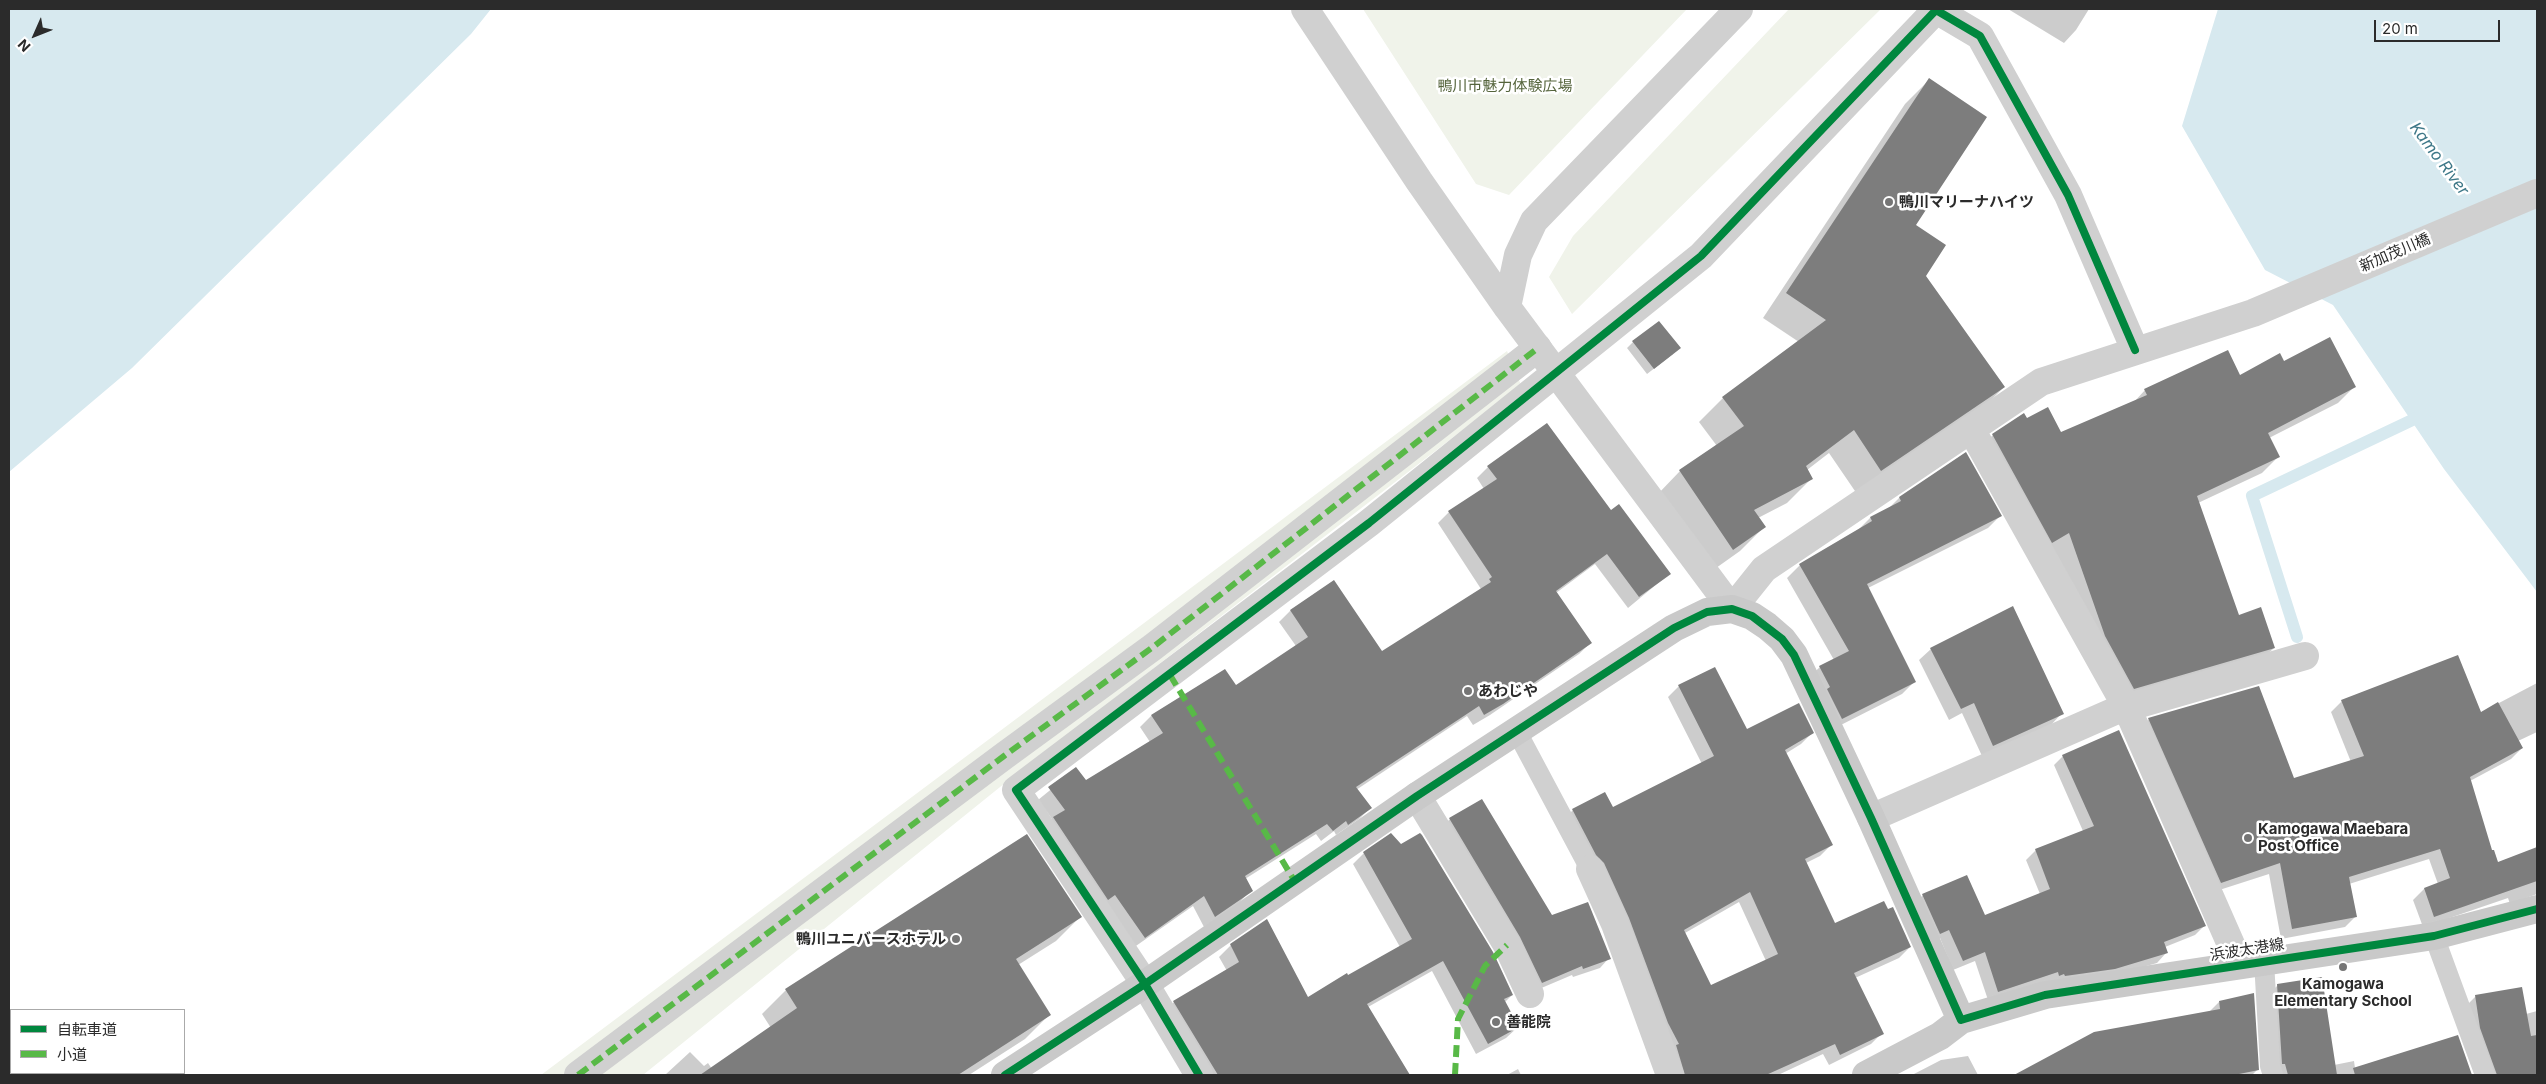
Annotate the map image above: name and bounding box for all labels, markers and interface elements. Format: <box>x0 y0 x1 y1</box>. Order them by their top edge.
north arrow <box>10 10 60 60</box>
scale bar <box>2376 10 2502 42</box>
text: 20 m <box>2382 19 2418 38</box>
text: N <box>14 36 34 56</box>
park label: 鴨川市魅力体験広場 <box>1438 77 1572 95</box>
water label: Kamo River <box>2405 119 2473 199</box>
place label: 鴨川マリーナハイツ <box>1899 193 2034 211</box>
marker: 鴨川マリーナハイツ <box>1883 196 1895 208</box>
street label: 新加茂川橋 <box>2357 230 2433 276</box>
place label: あわじや <box>1478 682 1538 700</box>
marker: あわじや <box>1462 685 1474 697</box>
place label: Kamogawa Maebara Post Office <box>2258 820 2408 855</box>
marker: Kamogawa Maebara Post Office <box>2242 832 2254 844</box>
place label: 鴨川ユニバースホテル <box>796 930 946 948</box>
marker: 鴨川ユニバースホテル <box>950 933 962 945</box>
street label: 浜波太港線 <box>2209 935 2285 965</box>
marker: Kamogawa Elementary School <box>2337 961 2349 973</box>
place label: Kamogawa Elementary School <box>2274 975 2412 1010</box>
legend <box>10 1009 185 1074</box>
place label: 善能院 <box>1506 1013 1551 1031</box>
marker: 善能院 <box>1490 1016 1502 1028</box>
text: 自転車道 <box>57 1020 117 1039</box>
text: 小道 <box>57 1045 87 1064</box>

